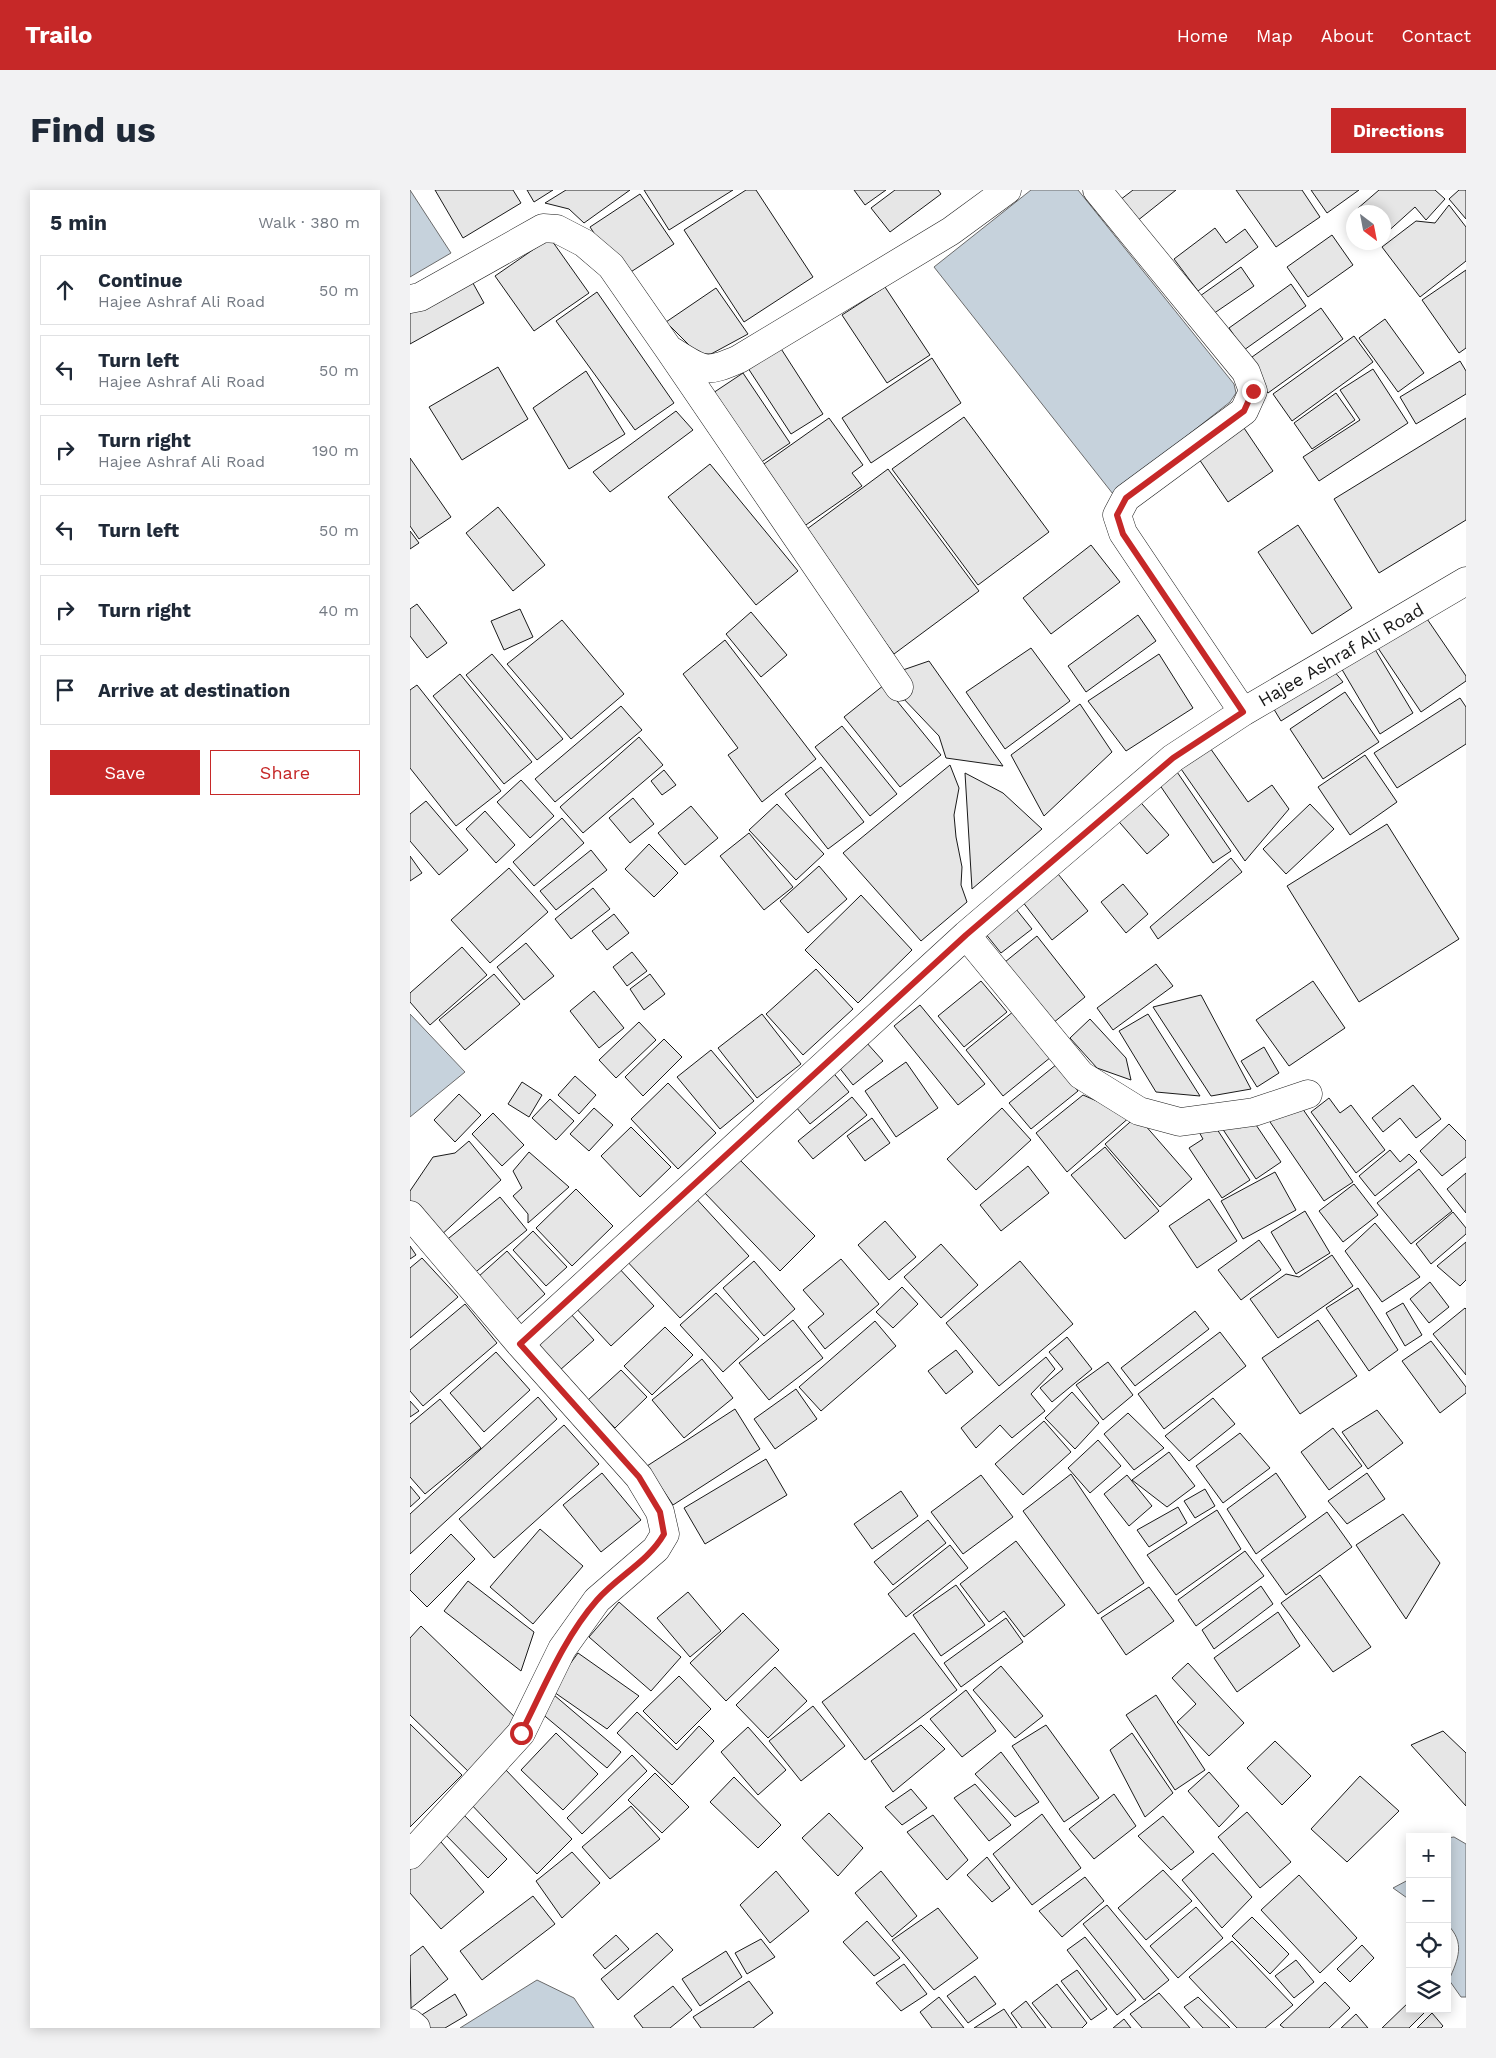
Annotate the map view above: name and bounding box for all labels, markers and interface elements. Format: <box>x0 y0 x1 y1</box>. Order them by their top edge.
text: Trailo <box>25 21 92 49</box>
text: Home <box>1177 25 1228 46</box>
text: Map <box>1256 25 1293 46</box>
text: About <box>1321 25 1373 46</box>
text: Contact <box>1401 25 1471 46</box>
button: Directions <box>1331 108 1466 153</box>
text: Find us <box>30 109 156 151</box>
north arrow <box>1346 205 1391 250</box>
text: 5 min <box>50 210 107 235</box>
text: Walk · 380 m <box>258 213 360 232</box>
text: Continue <box>98 269 182 292</box>
icon: ahead <box>51 276 79 304</box>
text: 50 m <box>319 281 359 300</box>
text: Hajee Ashraf Ali Road <box>98 292 265 311</box>
text: Turn left <box>98 349 179 372</box>
icon: left <box>51 356 79 384</box>
text: 50 m <box>319 361 359 380</box>
text: Hajee Ashraf Ali Road <box>98 372 265 391</box>
route end <box>1242 380 1265 403</box>
text: Turn right <box>98 429 191 452</box>
icon: right <box>51 436 79 464</box>
text: 190 m <box>312 441 359 460</box>
text: Hajee Ashraf Ali Road <box>98 452 265 471</box>
icon: left <box>51 516 79 544</box>
text: Turn left <box>98 519 179 542</box>
text: 50 m <box>319 521 359 540</box>
icon: right <box>51 596 79 624</box>
street label: Hajee Ashraf Ali Road <box>1254 598 1427 711</box>
text: Turn right <box>98 599 191 622</box>
text: 40 m <box>319 601 359 620</box>
icon: arrive <box>51 676 79 704</box>
text: Arrive at destination <box>98 679 290 702</box>
button: Save <box>50 750 200 795</box>
button: Share <box>210 750 360 795</box>
route start <box>510 1722 533 1745</box>
map controls <box>1406 1833 1451 2013</box>
button: + <box>1406 1833 1451 1878</box>
button: − <box>1406 1878 1451 1923</box>
button: locate <box>1406 1923 1451 1968</box>
button: layers <box>1406 1968 1451 2013</box>

